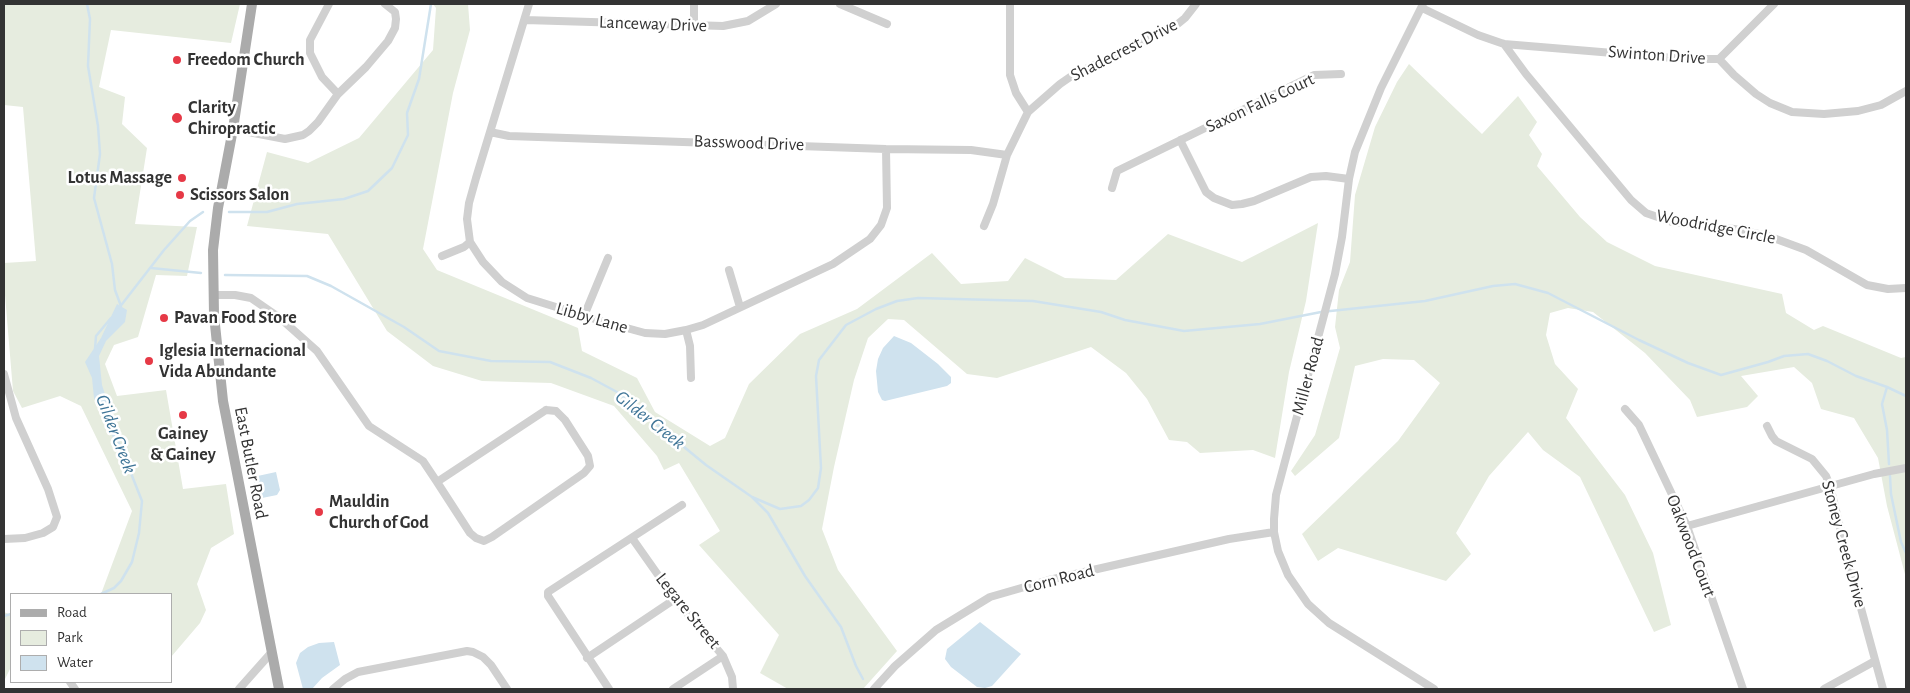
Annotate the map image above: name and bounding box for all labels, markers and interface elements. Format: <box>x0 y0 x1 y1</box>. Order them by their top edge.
street label: Lanceway Drive <box>599 11 707 37</box>
street label: Shadecrest Drive <box>1067 14 1181 86</box>
street label: Swinton Drive <box>1607 41 1707 69</box>
place label: Freedom Church <box>187 49 304 71</box>
marker: Freedom Church <box>171 54 183 66</box>
street label: Saxon Falls Court <box>1202 68 1318 138</box>
place label: Clarity Chiropractic <box>188 97 275 140</box>
marker: Clarity Chiropractic <box>170 111 184 125</box>
street label: Basswood Drive <box>693 130 805 156</box>
place label: Lotus Massage <box>68 167 172 189</box>
marker: Lotus Massage <box>176 172 188 184</box>
place label: Scissors Salon <box>190 184 289 206</box>
marker: Scissors Salon <box>174 189 186 201</box>
street label: Woodridge Circle <box>1655 205 1777 249</box>
street label: Libby Lane <box>553 297 631 339</box>
place label: Pavan Food Store <box>174 307 297 329</box>
marker: Pavan Food Store <box>158 312 170 324</box>
street label: Miller Road <box>1287 334 1329 418</box>
place label: Iglesia Internacional Vida Abundante <box>159 340 306 382</box>
marker: Iglesia Internacional Vida Abundante <box>143 355 155 367</box>
water label: Gilder Creek <box>610 386 690 454</box>
water label: Gilder Creek <box>91 391 141 477</box>
street label: East Butler Road <box>230 405 272 521</box>
marker: Gainey & Gainey <box>177 409 189 421</box>
place label: Gainey & Gainey <box>150 423 216 466</box>
street label: Stoney Creek Drive <box>1817 478 1871 610</box>
place label: Mauldin Church of God <box>329 491 429 534</box>
street label: Oakwood Court <box>1662 492 1720 600</box>
marker: Mauldin Church of God <box>313 506 325 518</box>
street label: Corn Road <box>1022 560 1096 598</box>
street label: Legare Street <box>651 569 725 653</box>
legend <box>10 593 172 683</box>
text: Road <box>57 605 87 620</box>
text: Park <box>57 630 83 645</box>
text: Water <box>57 655 93 670</box>

